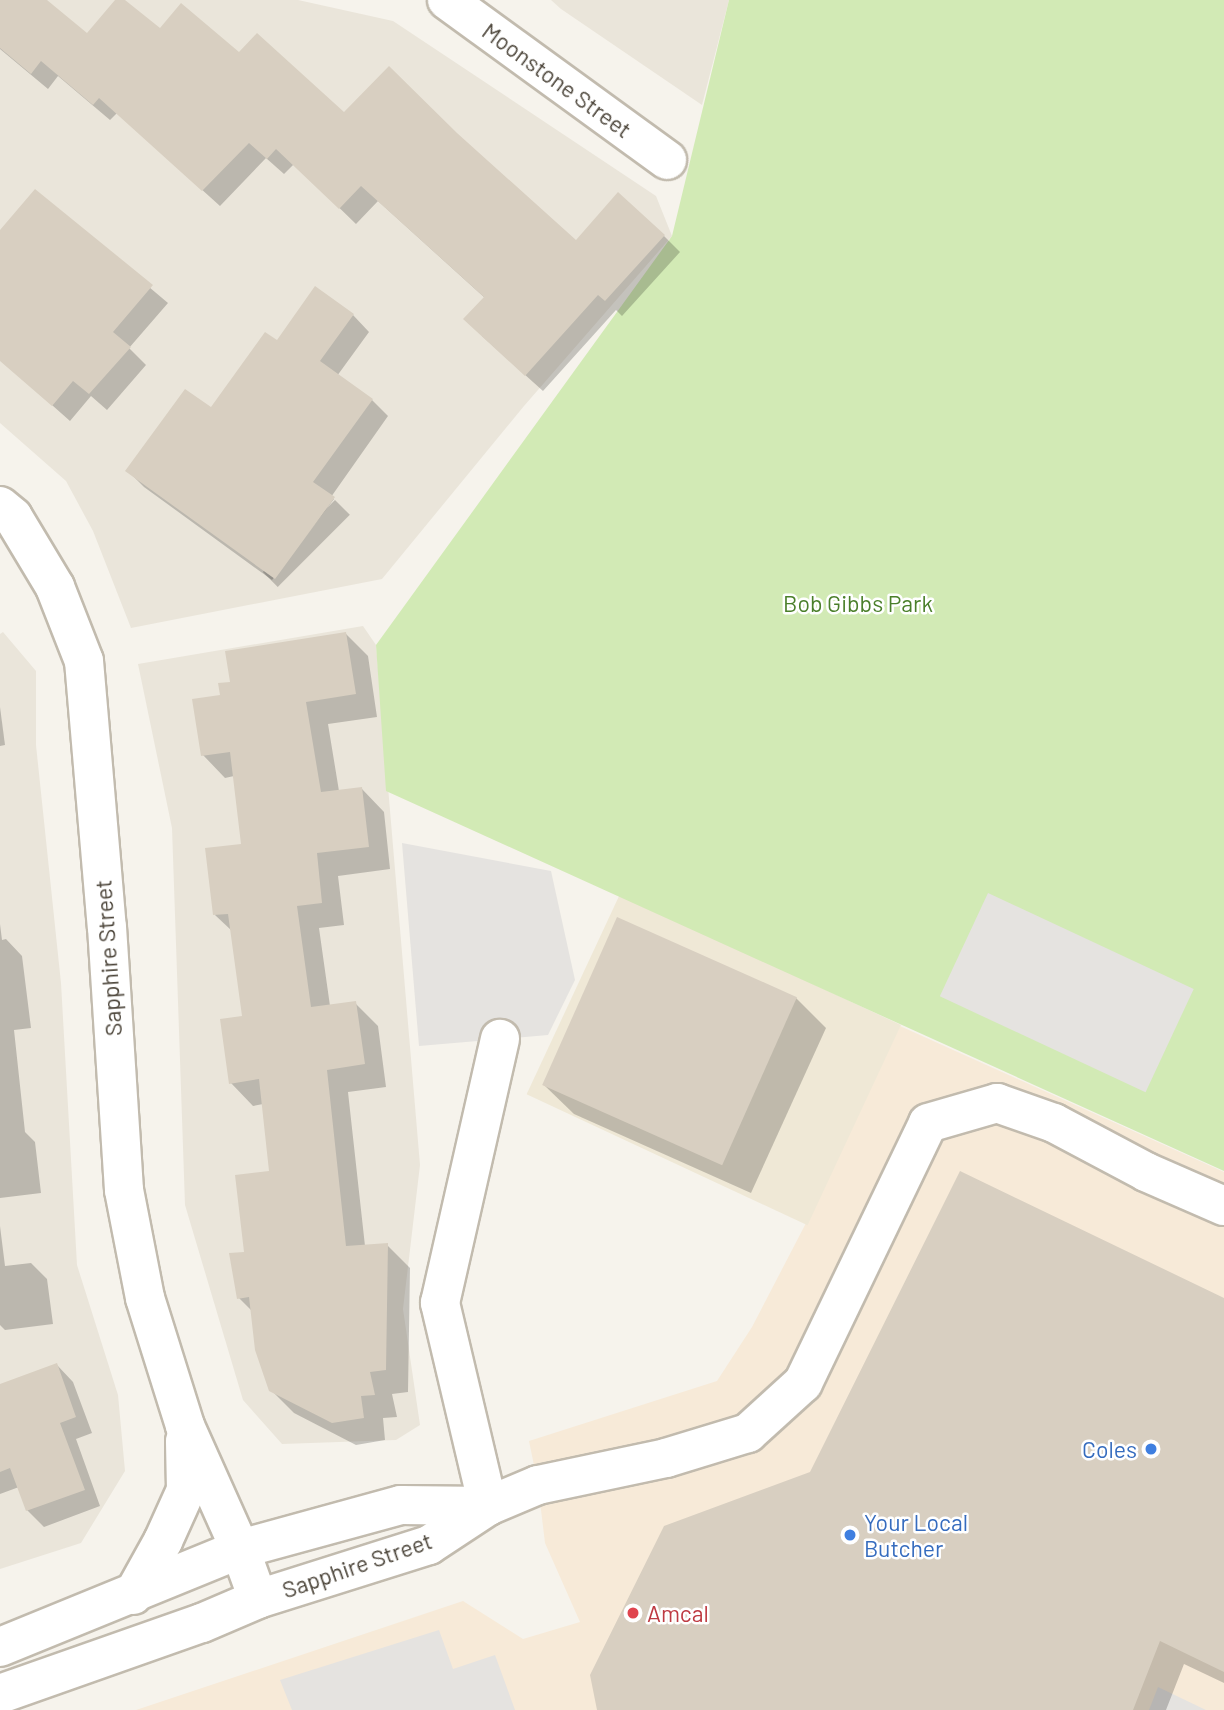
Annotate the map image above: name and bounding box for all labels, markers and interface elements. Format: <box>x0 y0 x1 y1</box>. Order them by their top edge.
street label: Moonstone Street <box>477 17 637 143</box>
park label: Bob Gibbs Park <box>783 589 933 617</box>
street label: Sapphire Street <box>89 879 127 1037</box>
place label: Coles <box>1082 1435 1137 1463</box>
marker: Coles <box>1143 1441 1159 1457</box>
place label: Your Local Butcher <box>864 1508 968 1562</box>
street label: Sapphire Street <box>278 1526 436 1604</box>
marker: Your Local Butcher <box>842 1527 858 1543</box>
place label: Amcal <box>647 1599 709 1627</box>
marker: Amcal <box>625 1605 641 1621</box>

